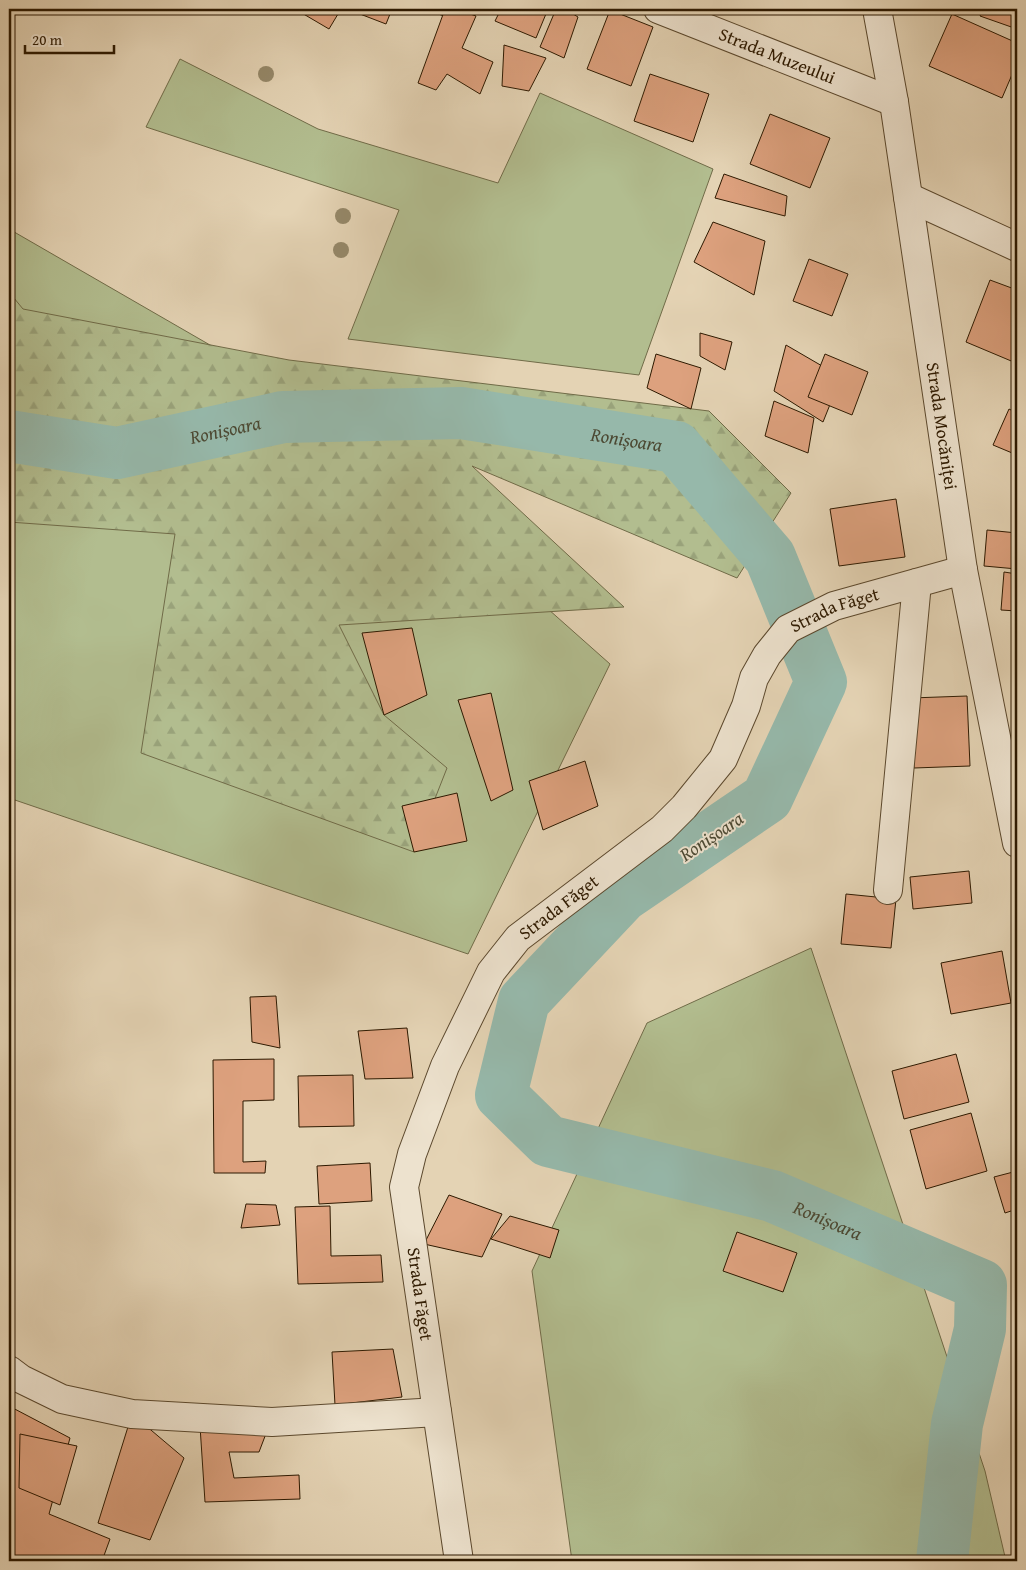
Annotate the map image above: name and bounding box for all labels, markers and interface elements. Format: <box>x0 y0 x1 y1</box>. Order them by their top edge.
street label: Strada Muzeului <box>715 20 840 91</box>
scale bar <box>25 22 114 54</box>
text: 20 m <box>32 29 63 50</box>
street label: Strada Mocăniței <box>920 360 965 491</box>
water label: Ronișoara <box>186 408 263 451</box>
water label: Ronișoara <box>588 420 665 459</box>
street label: Strada Făget <box>785 580 883 639</box>
water label: Ronișoara <box>673 804 749 868</box>
street label: Strada Făget <box>513 867 605 946</box>
water label: Ronișoara <box>788 1192 867 1247</box>
street label: Strada Făget <box>401 1245 440 1343</box>

